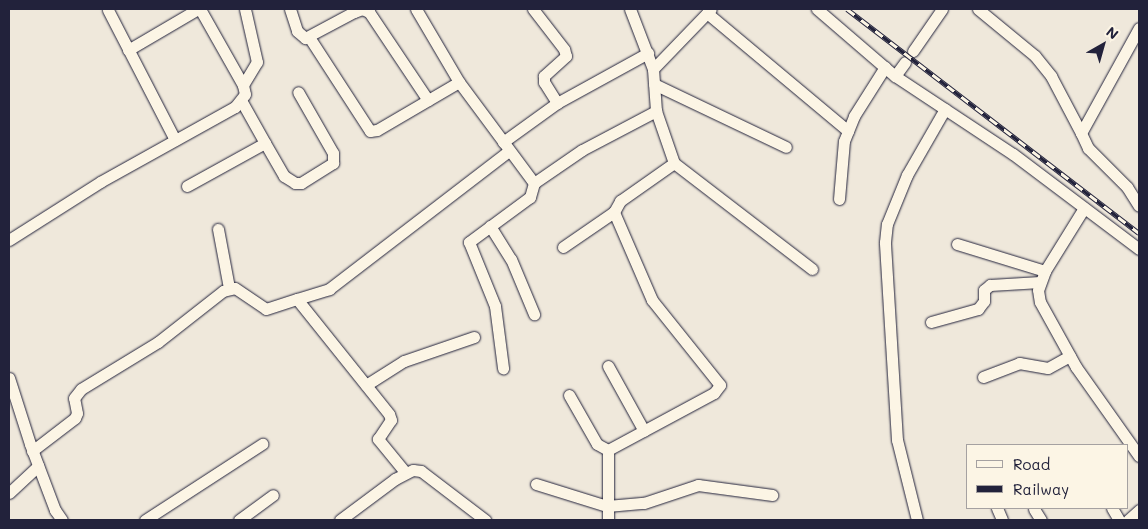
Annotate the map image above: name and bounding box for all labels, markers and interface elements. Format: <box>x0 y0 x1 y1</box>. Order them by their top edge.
north arrow <box>1078 20 1128 70</box>
text: N <box>1102 22 1123 44</box>
legend <box>966 444 1128 509</box>
text: Road <box>1013 454 1050 474</box>
text: Railway <box>1013 479 1069 499</box>

